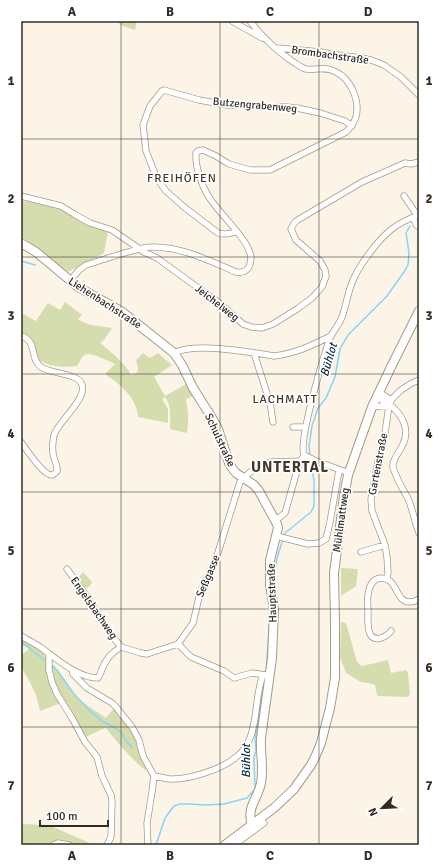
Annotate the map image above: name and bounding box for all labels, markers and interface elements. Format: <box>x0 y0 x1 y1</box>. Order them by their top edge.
text: A <box>68 4 77 20</box>
text: B <box>166 4 174 20</box>
text: C <box>266 4 274 20</box>
text: D <box>364 4 373 20</box>
street label: Brombachstraße <box>290 43 370 67</box>
text: 1 <box>7 73 15 89</box>
text: 1 <box>425 73 433 89</box>
street label: Butzengrabenweg <box>212 95 298 115</box>
district label: FREIHÖFEN <box>147 171 217 186</box>
text: 2 <box>7 191 15 207</box>
text: 2 <box>425 191 433 207</box>
street label: Liehenbachstraße <box>66 274 144 332</box>
street label: Jeichelweg <box>192 282 242 324</box>
text: 3 <box>7 308 15 324</box>
text: 3 <box>425 308 433 324</box>
water label: Bühlot <box>317 340 341 378</box>
district label: LACHMATT <box>252 392 318 407</box>
street label: Schulstraße <box>202 411 238 469</box>
text: 4 <box>7 426 15 442</box>
text: 4 <box>425 426 433 442</box>
street label: Gartenstraße <box>366 432 390 496</box>
district label: UNTERTAL <box>251 458 329 476</box>
street label: Mühlmattweg <box>330 487 352 553</box>
text: 5 <box>7 543 15 559</box>
text: 5 <box>425 543 433 559</box>
street label: Seßgasse <box>193 553 223 599</box>
street label: Hauptstraße <box>264 563 280 623</box>
street label: Engelsbachweg <box>68 574 120 642</box>
text: 6 <box>7 660 15 676</box>
text: 6 <box>425 660 433 676</box>
water label: Bühlot <box>239 742 254 778</box>
text: 7 <box>7 778 15 794</box>
text: 7 <box>425 778 433 794</box>
north arrow <box>362 788 402 828</box>
scale bar <box>40 802 108 828</box>
text: N <box>366 806 381 818</box>
text: 100 m <box>46 809 78 824</box>
text: A <box>68 848 77 864</box>
text: B <box>166 848 174 864</box>
text: C <box>266 848 274 864</box>
text: D <box>364 848 373 864</box>

